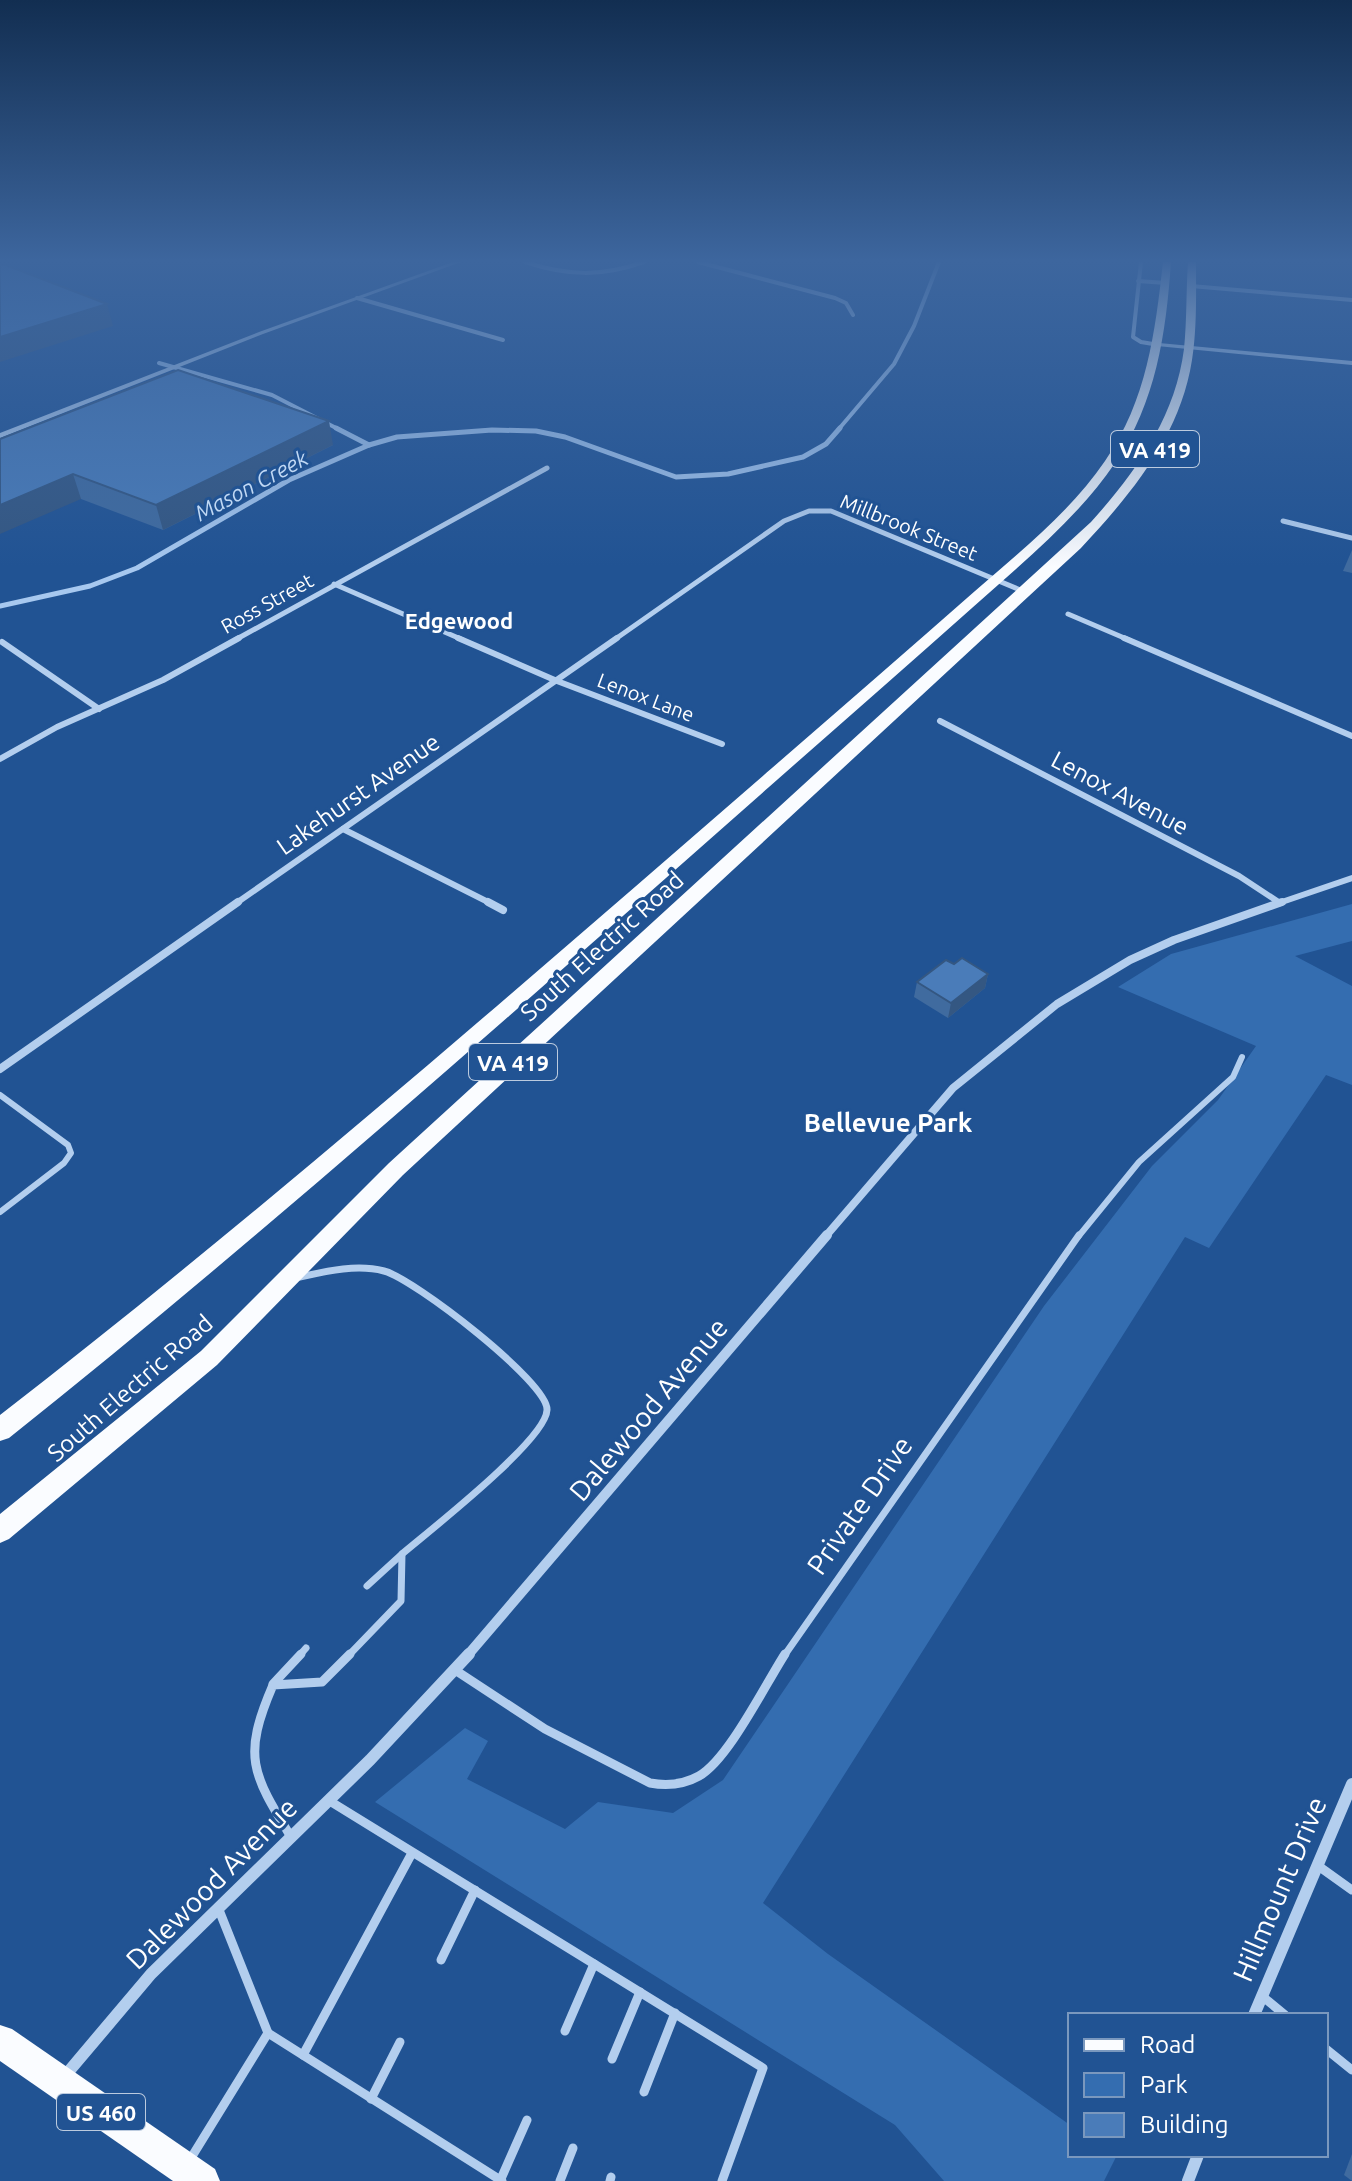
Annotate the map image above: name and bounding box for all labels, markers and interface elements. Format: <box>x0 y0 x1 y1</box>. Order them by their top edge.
road number: VA 419 <box>1111 431 1199 467</box>
water label: Mason Creek <box>190 444 312 525</box>
street label: Millbrook Street <box>837 489 981 565</box>
street label: Ross Street <box>217 568 317 638</box>
district label: Edgewood <box>405 608 513 633</box>
street label: Lenox Lane <box>594 668 698 726</box>
street label: Lakehurst Avenue <box>272 728 444 860</box>
street label: Lenox Avenue <box>1047 746 1193 840</box>
street label: South Electric Road <box>515 866 689 1026</box>
road number: VA 419 <box>469 1044 557 1080</box>
district label: Bellevue Park <box>804 1108 973 1137</box>
street label: South Electric Road <box>42 1309 218 1467</box>
street label: Dalewood Avenue <box>563 1311 733 1507</box>
street label: Private Drive <box>800 1430 918 1580</box>
street label: Dalewood Avenue <box>119 1791 303 1975</box>
street label: Hillmount Drive <box>1226 1792 1332 1986</box>
legend <box>1068 2013 1328 2157</box>
text: Road <box>1140 2031 1195 2058</box>
text: Park <box>1140 2071 1188 2098</box>
road number: US 460 <box>57 2094 145 2130</box>
text: Building <box>1140 2111 1228 2138</box>

